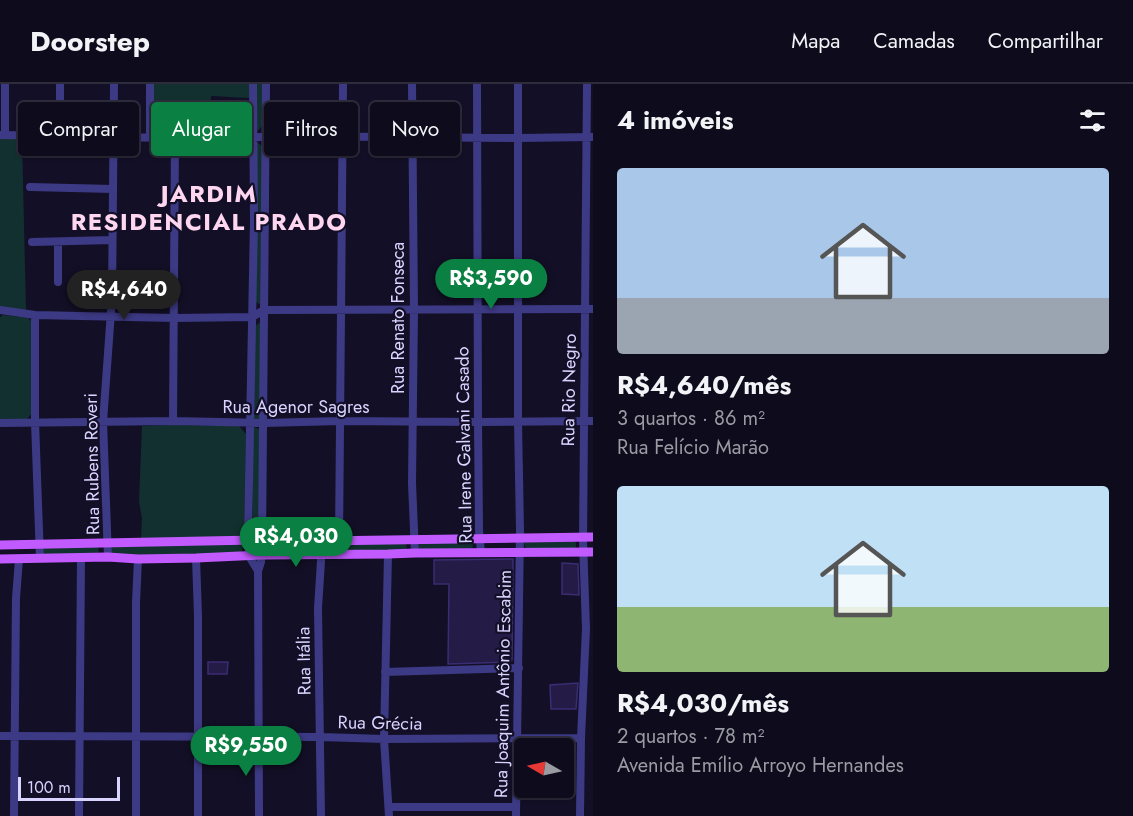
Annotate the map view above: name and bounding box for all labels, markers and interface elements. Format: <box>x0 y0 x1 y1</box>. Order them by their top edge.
text: Doorstep <box>30 21 150 62</box>
text: Mapa <box>791 26 840 56</box>
text: Camadas <box>873 26 955 56</box>
text: Compartilhar <box>988 26 1103 56</box>
text: 4 imóveis <box>617 101 734 139</box>
chip: Comprar <box>18 102 139 156</box>
chip: Alugar <box>151 102 252 156</box>
chip: Filtros <box>264 102 358 156</box>
chip: Novo <box>370 102 460 156</box>
icon: filters <box>1076 104 1109 137</box>
district label: JARDIM RESIDENCIAL PRADO <box>71 176 347 239</box>
icon: home <box>809 207 917 315</box>
street label: Rua Renato Fonseca <box>385 242 411 394</box>
pin: R$3,590 <box>436 259 546 310</box>
text: R$3,590 <box>449 264 533 293</box>
pin: R$4,640 <box>69 270 179 321</box>
text: R$4,640 <box>81 275 167 304</box>
street label: Rua Rio Negro <box>555 333 583 447</box>
street label: Rua Irene Galvani Casado <box>449 346 479 544</box>
text: R$4,640/mês <box>617 366 791 404</box>
street label: Rua Rubens Roveri <box>78 393 106 535</box>
street label: Rua Agenor Sagres <box>222 394 370 420</box>
text: 3 quartos · 86 m² <box>617 404 765 433</box>
text: Rua Felício Marão <box>617 433 769 462</box>
pin: R$4,030 <box>241 517 351 568</box>
text: R$4,030 <box>254 522 338 551</box>
icon: home <box>809 525 917 633</box>
street label: Rua Joaquim Antônio Escabim <box>488 570 518 798</box>
street label: Rua Itália <box>290 627 318 695</box>
text: R$4,030/mês <box>617 684 789 722</box>
street label: Rua Grécia <box>337 709 423 737</box>
text: 2 quartos · 78 m² <box>617 722 764 751</box>
pin: R$9,550 <box>191 726 301 777</box>
text: R$9,550 <box>205 731 287 760</box>
north arrow <box>514 738 574 798</box>
map controls <box>514 738 574 798</box>
text: Avenida Emílio Arroyo Hernandes <box>617 751 904 780</box>
scale bar <box>18 774 120 802</box>
text: 100 m <box>27 776 71 799</box>

